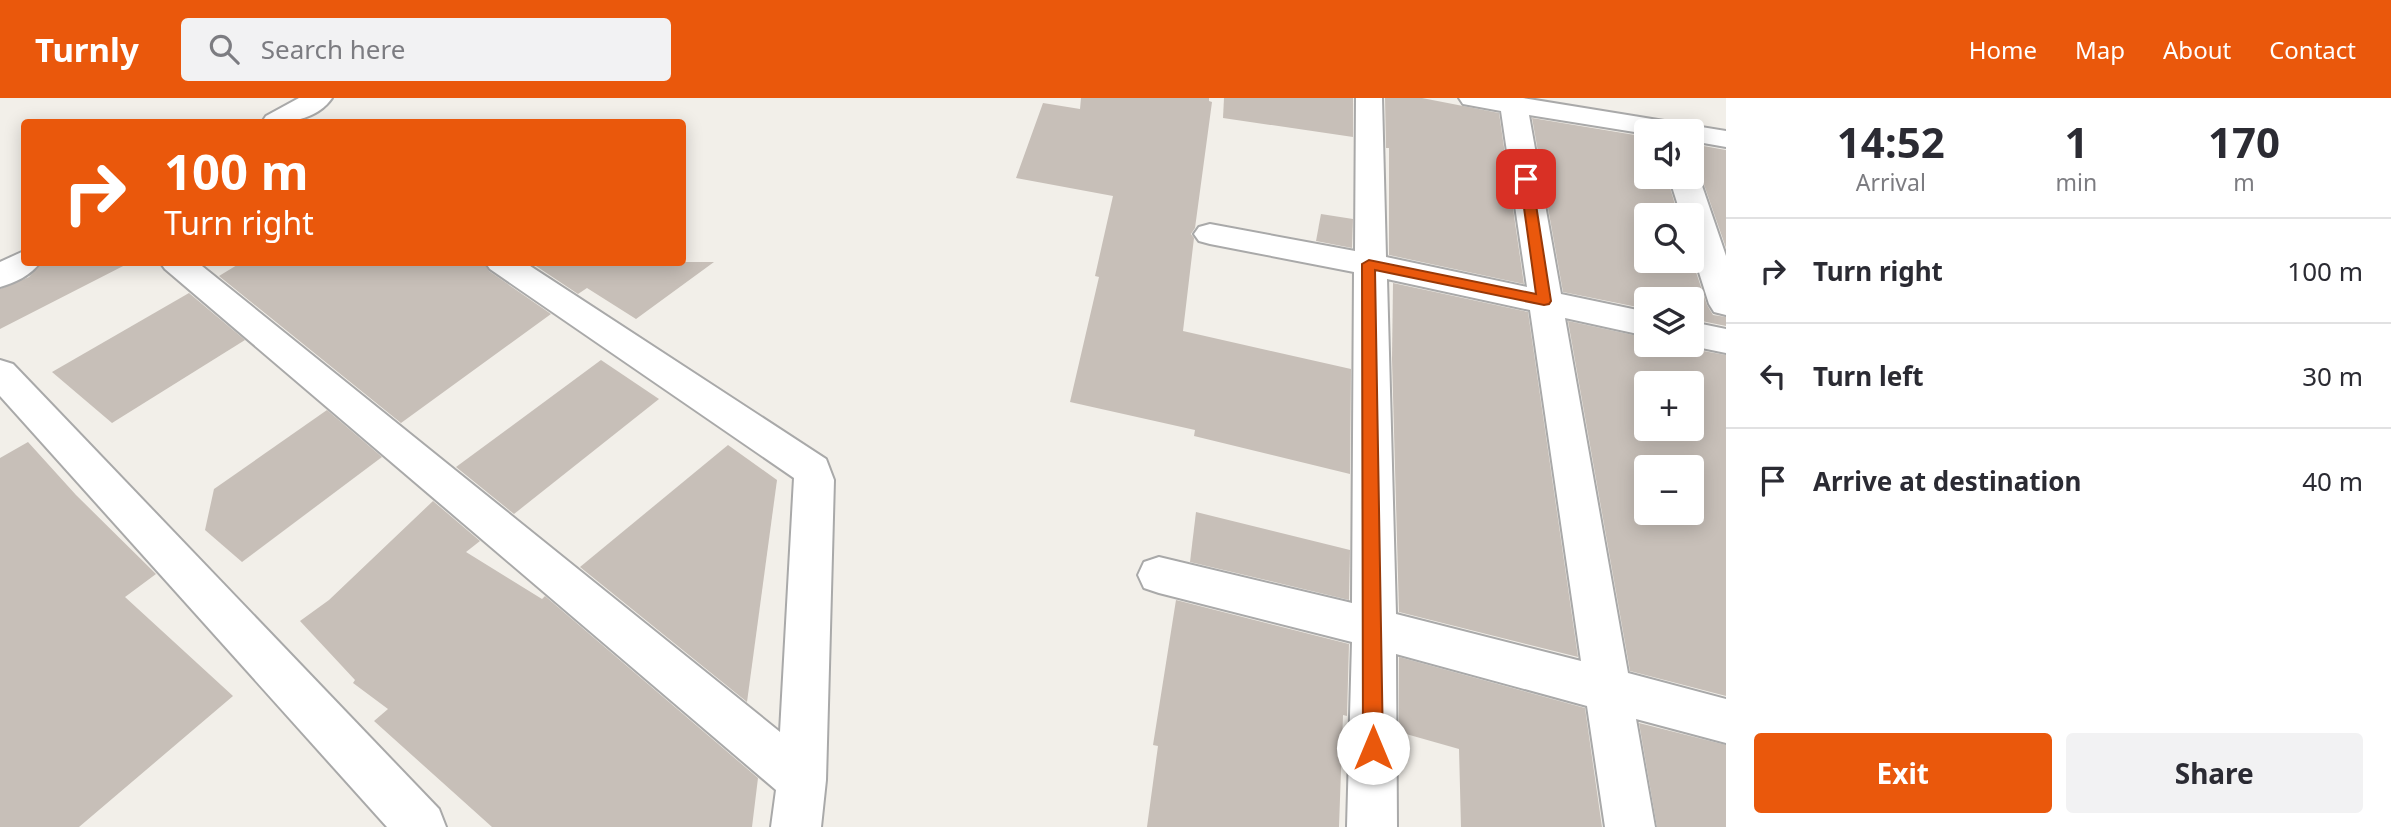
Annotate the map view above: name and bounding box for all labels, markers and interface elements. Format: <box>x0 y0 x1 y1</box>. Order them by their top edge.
search box <box>181 18 671 81</box>
text: Turnly <box>35 27 139 72</box>
icon: search <box>205 30 243 68</box>
text: Search here <box>261 31 405 67</box>
text: Home <box>1969 33 2037 66</box>
text: Map <box>2075 33 2125 66</box>
text: About <box>2163 33 2231 66</box>
text: Contact <box>2269 33 2356 66</box>
text: 14:52 <box>1837 113 1945 170</box>
text: 1 <box>2064 113 2088 170</box>
text: 170 <box>2208 113 2280 170</box>
map controls <box>1634 119 1704 525</box>
button: sound <box>1634 119 1704 189</box>
text: 100 m <box>164 138 309 204</box>
icon: right <box>49 147 140 238</box>
pin <box>1496 149 1556 209</box>
icon: arrive <box>1507 160 1545 198</box>
text: Arrival <box>1856 166 1926 198</box>
text: min <box>2056 166 2097 198</box>
text: m <box>2233 166 2255 198</box>
text: Turn right <box>164 201 314 244</box>
button: search <box>1634 203 1704 273</box>
icon: right <box>1754 252 1792 290</box>
text: Turn right <box>1813 253 1943 289</box>
text: 100 m <box>2287 253 2363 289</box>
button: layers <box>1634 287 1704 357</box>
icon: left <box>1754 357 1792 395</box>
text: Turn left <box>1813 358 1924 394</box>
text: 30 m <box>2302 358 2363 394</box>
button: + <box>1634 371 1704 441</box>
button: − <box>1634 455 1704 525</box>
icon: arrive <box>1754 462 1792 500</box>
text: Arrive at destination <box>1813 463 2082 499</box>
text: 40 m <box>2302 463 2363 499</box>
position arrow <box>1336 711 1410 785</box>
button: Exit <box>1754 733 2052 813</box>
button: Share <box>2066 733 2363 813</box>

